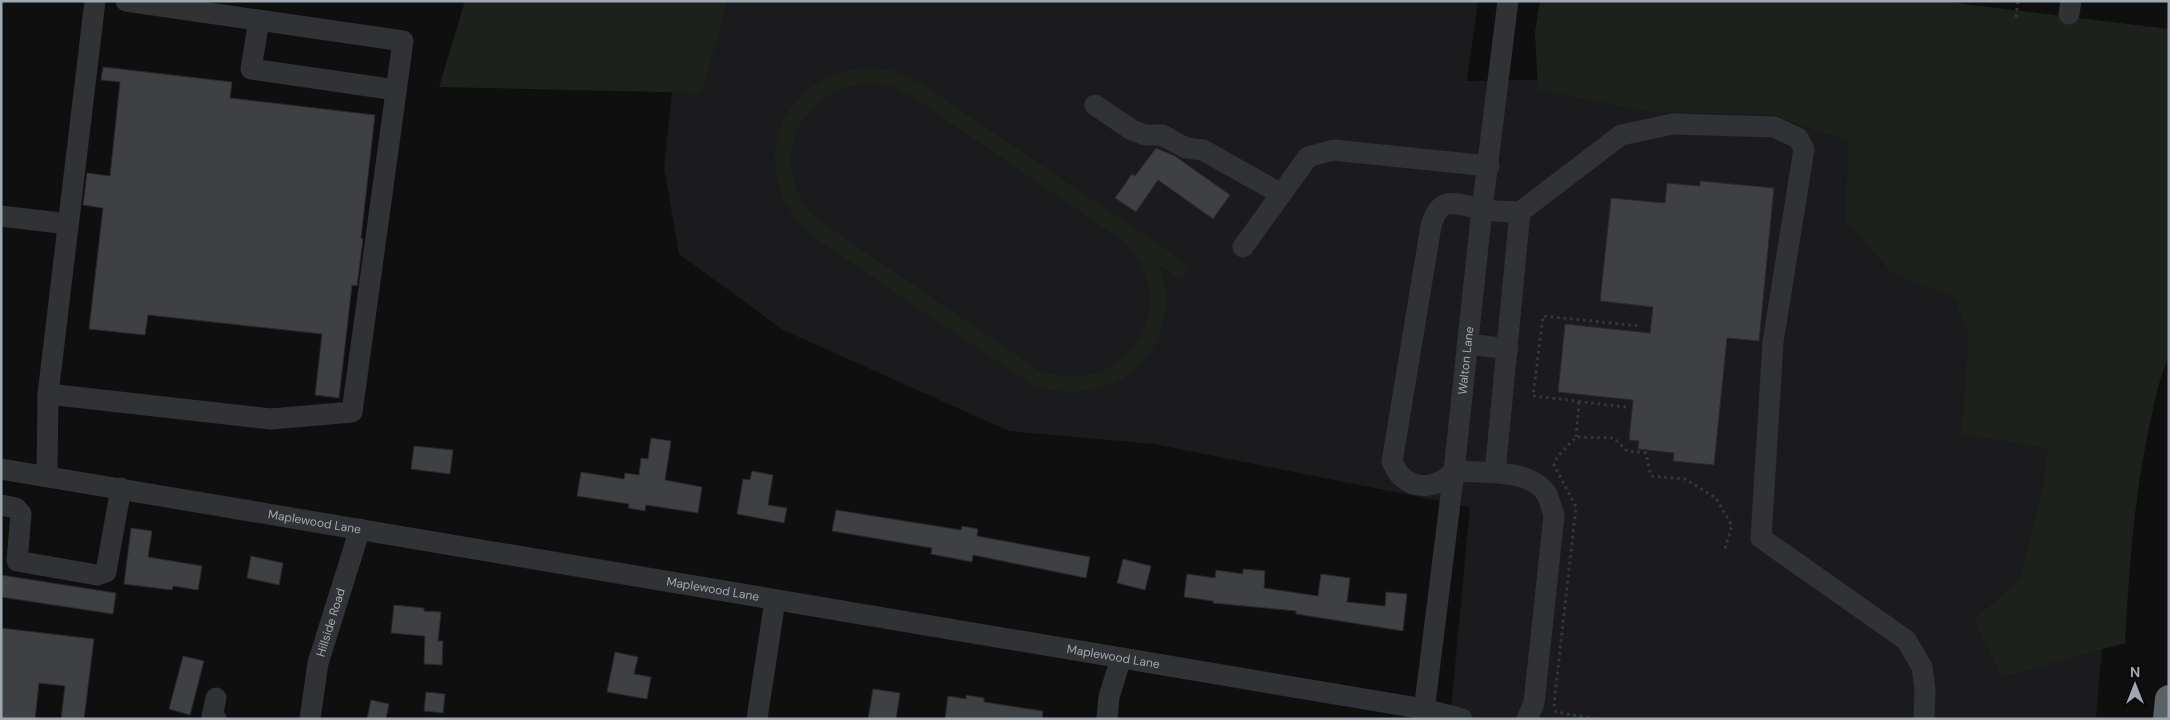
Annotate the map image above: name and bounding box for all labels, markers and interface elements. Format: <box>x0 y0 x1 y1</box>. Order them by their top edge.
street label: Walton Lane <box>1454 325 1477 396</box>
street label: Maplewood Lane <box>267 506 362 538</box>
street label: Maplewood Lane <box>665 573 761 605</box>
street label: Hillside Road <box>312 586 349 659</box>
street label: Maplewood Lane <box>1066 641 1161 672</box>
north arrow <box>2110 660 2160 710</box>
text: N <box>2130 663 2140 681</box>

